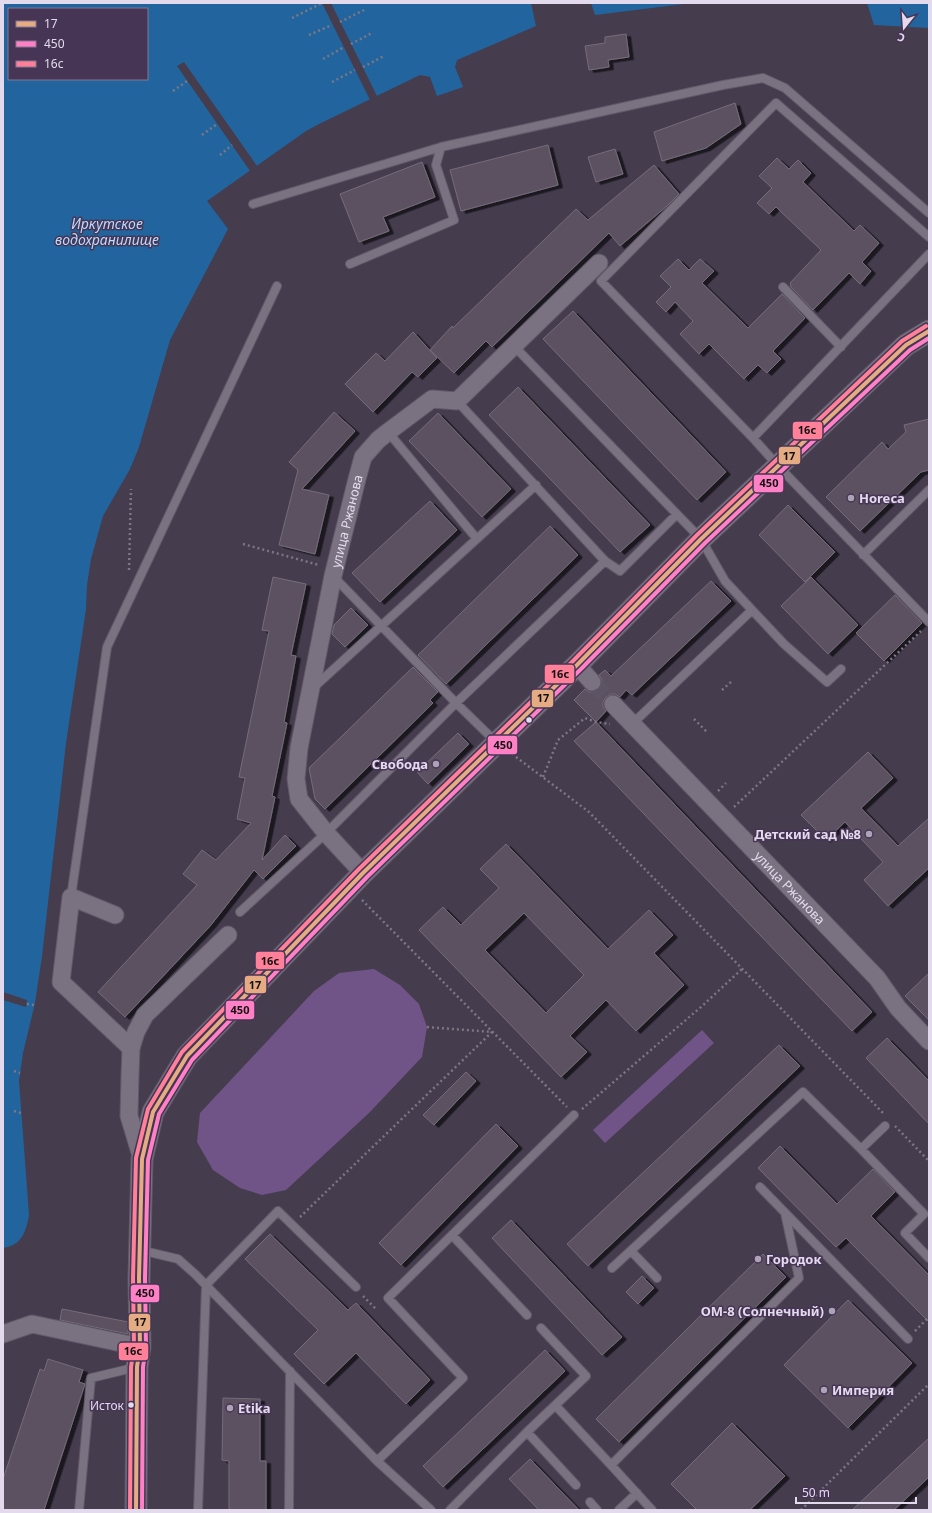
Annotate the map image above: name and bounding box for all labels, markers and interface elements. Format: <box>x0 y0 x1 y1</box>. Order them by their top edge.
legend <box>8 8 148 80</box>
north arrow <box>884 8 924 48</box>
text: 17 <box>44 15 58 32</box>
text: С <box>895 30 907 46</box>
text: 450 <box>44 35 65 52</box>
text: 16с <box>44 55 64 72</box>
water label: Иркутское водохранилище <box>55 214 159 249</box>
line badge: 16с <box>792 421 823 440</box>
text: 16с <box>798 422 816 437</box>
line badge: 17 <box>778 446 801 465</box>
text: 17 <box>783 448 795 463</box>
street label: улица Ржанова <box>326 473 367 570</box>
line badge: 450 <box>753 474 784 493</box>
text: 450 <box>760 475 778 490</box>
place label: Horeca <box>859 489 905 507</box>
marker: Horeca <box>846 493 856 503</box>
line badge: 16с <box>544 664 575 684</box>
text: 16с <box>551 666 569 681</box>
line badge: 17 <box>531 689 554 708</box>
text: 17 <box>537 690 549 705</box>
unlabelled marker <box>524 715 534 725</box>
line badge: 450 <box>487 735 518 755</box>
text: 450 <box>494 737 512 752</box>
place label: Свобода <box>372 755 428 773</box>
marker: Свобода <box>431 759 441 769</box>
place label: Детский сад №8 <box>754 825 861 843</box>
marker: Детский сад №8 <box>864 829 874 839</box>
street label: улица Ржанова <box>750 847 829 928</box>
line badge: 16с <box>255 951 285 970</box>
text: 16с <box>261 953 279 968</box>
line badge: 17 <box>244 975 267 994</box>
text: 17 <box>249 977 261 992</box>
line badge: 450 <box>225 1000 255 1020</box>
text: 450 <box>231 1002 249 1017</box>
place label: Городок <box>766 1250 821 1268</box>
marker: Городок <box>753 1254 763 1264</box>
line badge: 450 <box>130 1284 160 1303</box>
text: 450 <box>136 1285 154 1300</box>
place label: ОМ-8 (Солнечный) <box>701 1302 824 1320</box>
marker: ОМ-8 (Солнечный) <box>827 1306 837 1316</box>
line badge: 17 <box>128 1313 151 1332</box>
text: 17 <box>134 1314 146 1329</box>
line badge: 16с <box>118 1342 149 1361</box>
text: 16с <box>124 1343 142 1358</box>
place label: Империя <box>832 1381 894 1399</box>
marker: Империя <box>819 1385 829 1395</box>
place label: Исток <box>90 1397 125 1414</box>
place label: Etika <box>238 1399 271 1417</box>
marker: Исток <box>126 1400 136 1410</box>
marker: Etika <box>225 1403 235 1413</box>
scale bar <box>796 1479 916 1505</box>
text: 50 m <box>802 1484 830 1501</box>

